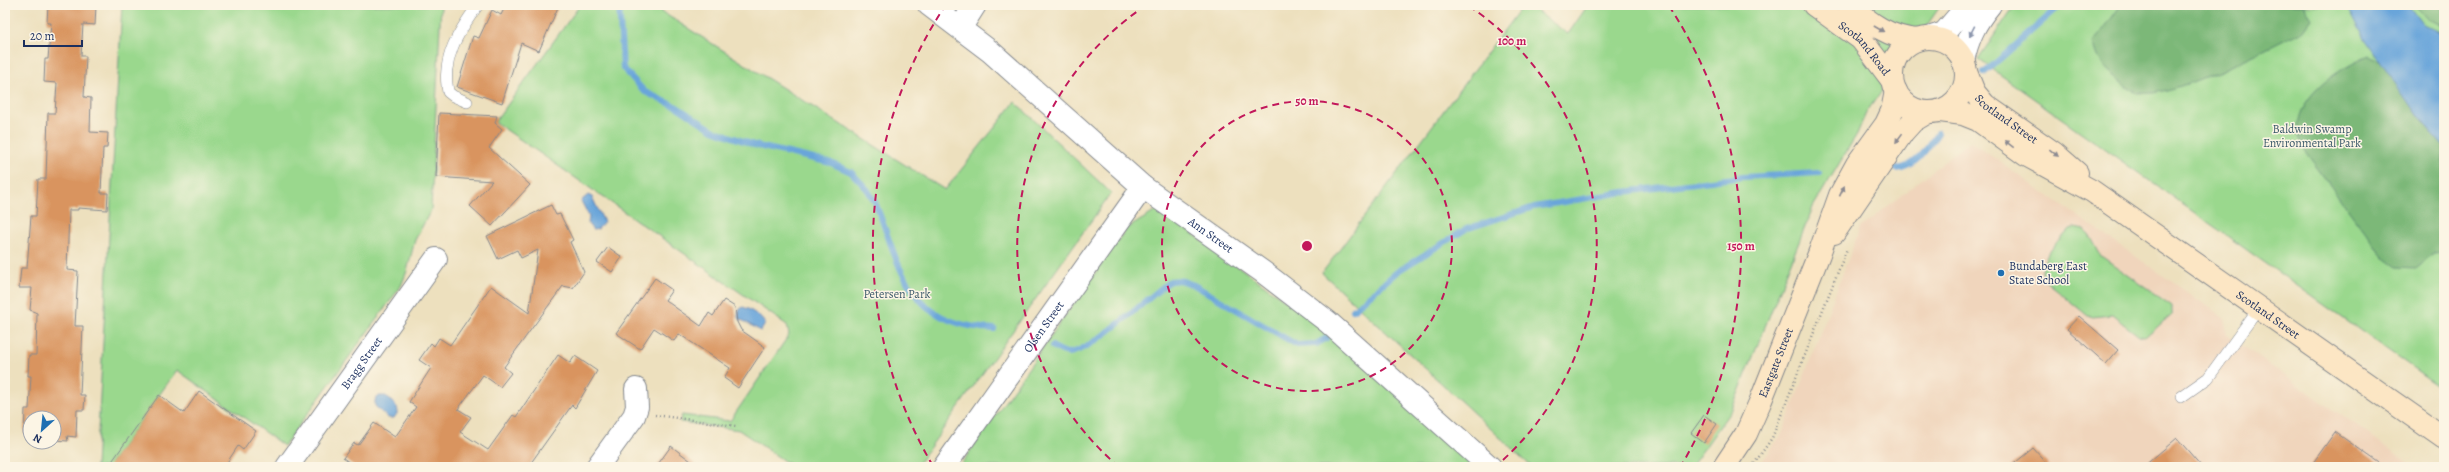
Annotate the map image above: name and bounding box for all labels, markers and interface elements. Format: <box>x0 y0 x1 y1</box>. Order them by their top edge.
street label: Scotland Road <box>1835 17 1894 79</box>
scale bar <box>24 22 82 48</box>
one-way arrow <box>1874 25 1885 32</box>
one-way arrow <box>1969 25 1975 36</box>
text: 20 m <box>30 28 54 44</box>
text: 100 m <box>1498 33 1526 49</box>
street label: Scotland Street <box>1971 91 2041 147</box>
text: 50 m <box>1295 93 1319 109</box>
park label: Baldwin Swamp Environmental Park <box>2263 121 2361 151</box>
one-way arrow <box>1895 132 1903 143</box>
one-way arrow <box>2004 140 2015 148</box>
one-way arrow <box>2049 149 2060 158</box>
one-way arrow <box>1839 185 1845 196</box>
street label: Ann Street <box>1184 213 1236 256</box>
text: 150 m <box>1727 238 1755 254</box>
centre of rings <box>1300 239 1314 253</box>
place label: Bundaberg East State School <box>2009 258 2087 288</box>
marker: Bundaberg East State School <box>1996 268 2006 278</box>
park label: Petersen Park <box>863 286 931 302</box>
street label: Scotland Street <box>2233 287 2303 343</box>
street label: Olsen Street <box>1020 298 1068 356</box>
street label: Eastgate Street <box>1755 325 1797 400</box>
street label: Bragg Street <box>337 333 386 392</box>
north arrow <box>22 410 62 450</box>
text: N <box>31 430 45 447</box>

